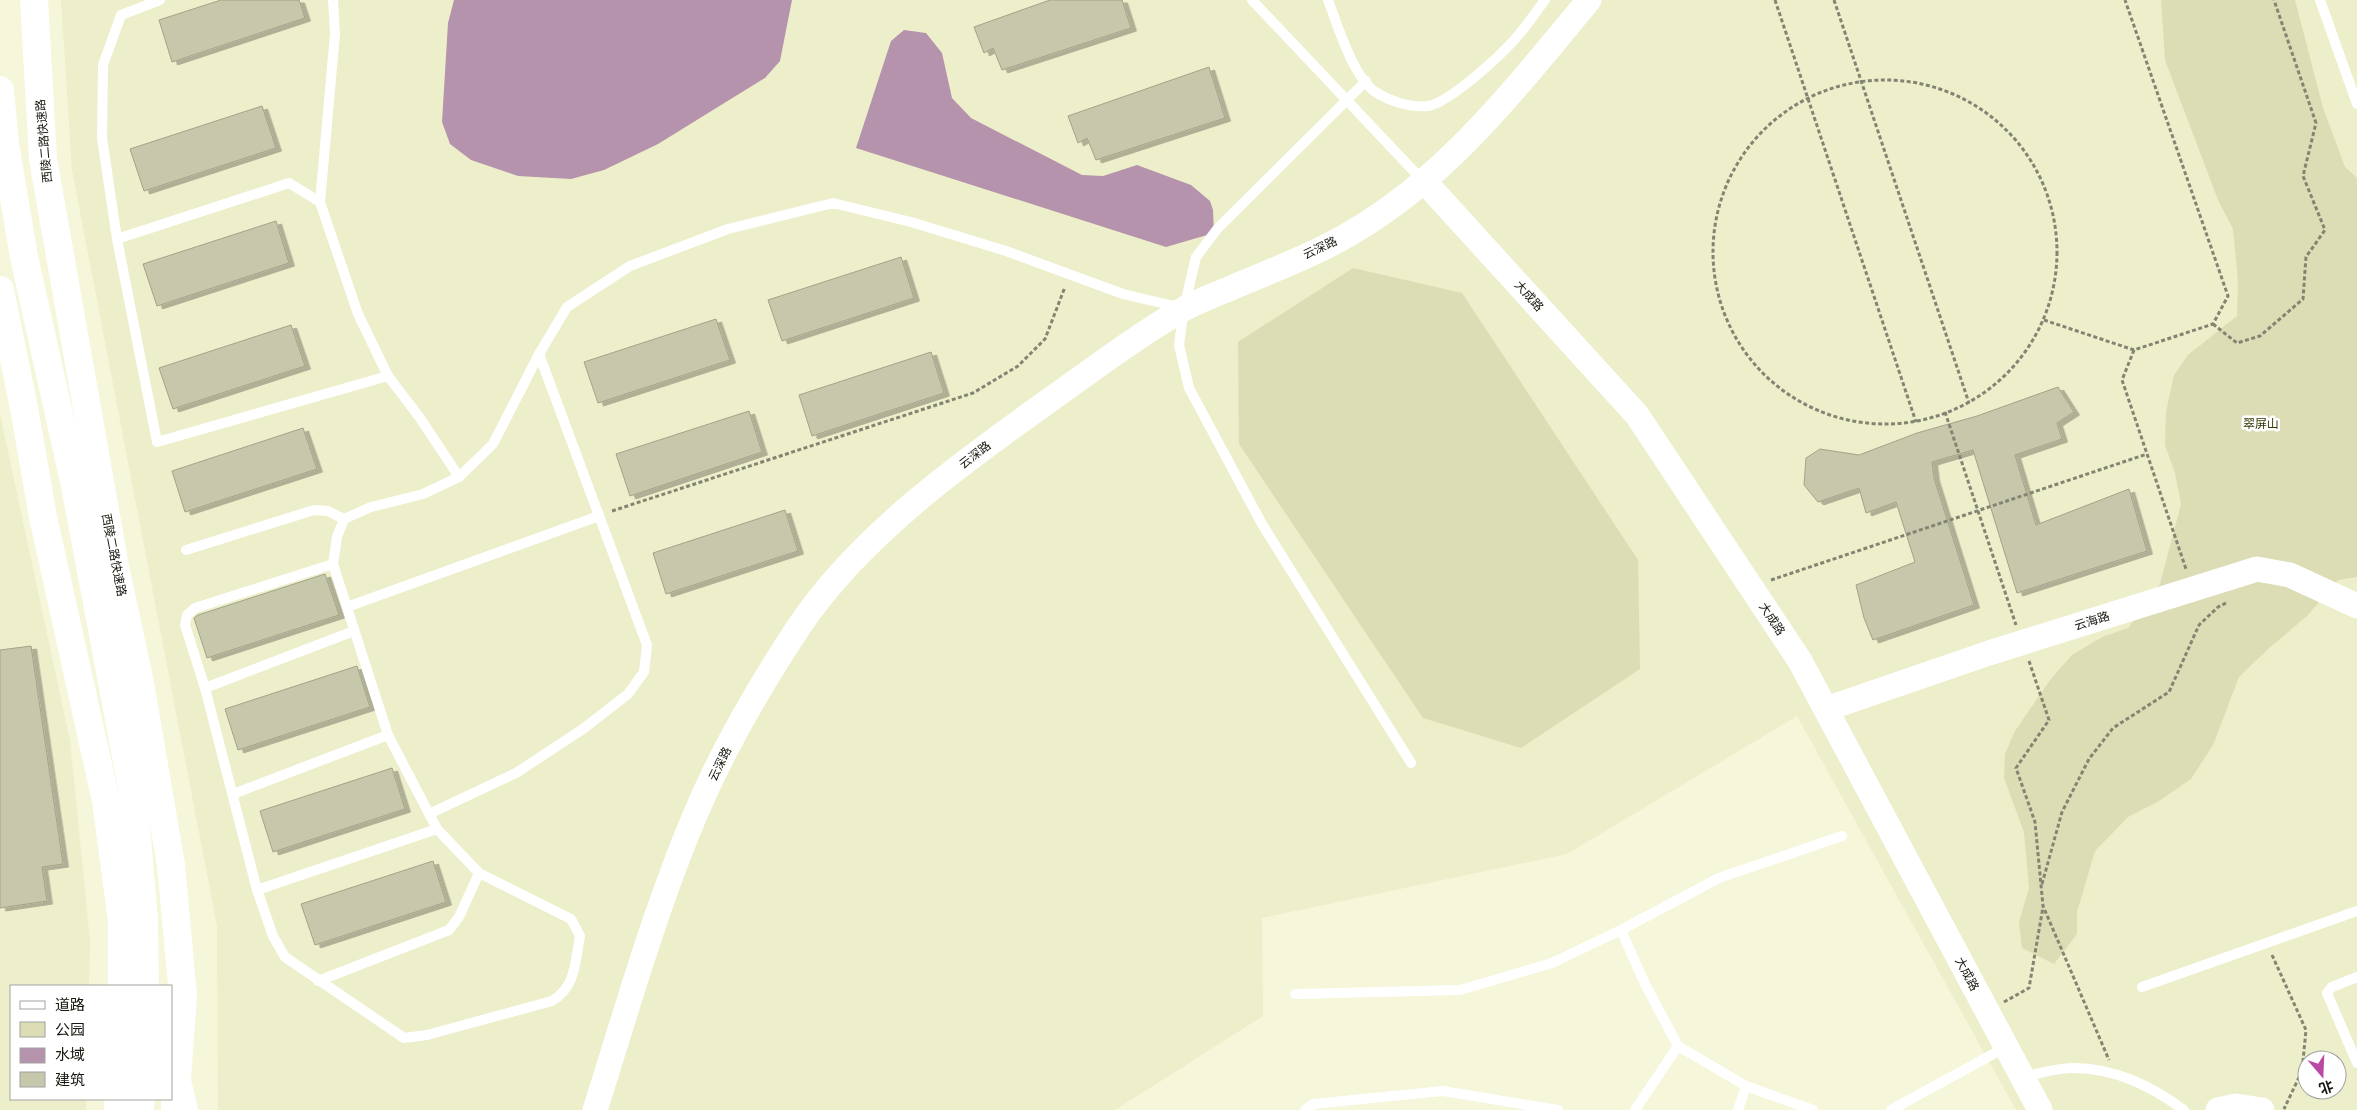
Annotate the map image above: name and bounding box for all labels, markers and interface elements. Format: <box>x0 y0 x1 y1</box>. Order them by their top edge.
street label: 西陵二路快速路 <box>33 98 57 183</box>
street label: 云深路 <box>1301 234 1340 264</box>
street label: 大成路 <box>1510 278 1546 315</box>
park label: 翠屏山 <box>2243 417 2279 433</box>
street label: 云深路 <box>957 438 995 473</box>
street label: 西陵二路快速路 <box>97 512 129 598</box>
street label: 大成路 <box>1755 600 1788 639</box>
street label: 云海路 <box>2073 609 2112 635</box>
street label: 云深路 <box>706 745 736 784</box>
street label: 大成路 <box>1951 955 1982 994</box>
legend <box>10 985 172 1100</box>
text: 道路 <box>55 997 85 1016</box>
text: 公园 <box>55 1022 85 1041</box>
text: 水域 <box>55 1047 85 1066</box>
north arrow <box>2297 1050 2347 1100</box>
text: 建筑 <box>55 1072 85 1091</box>
text: 北 <box>2316 1076 2335 1096</box>

